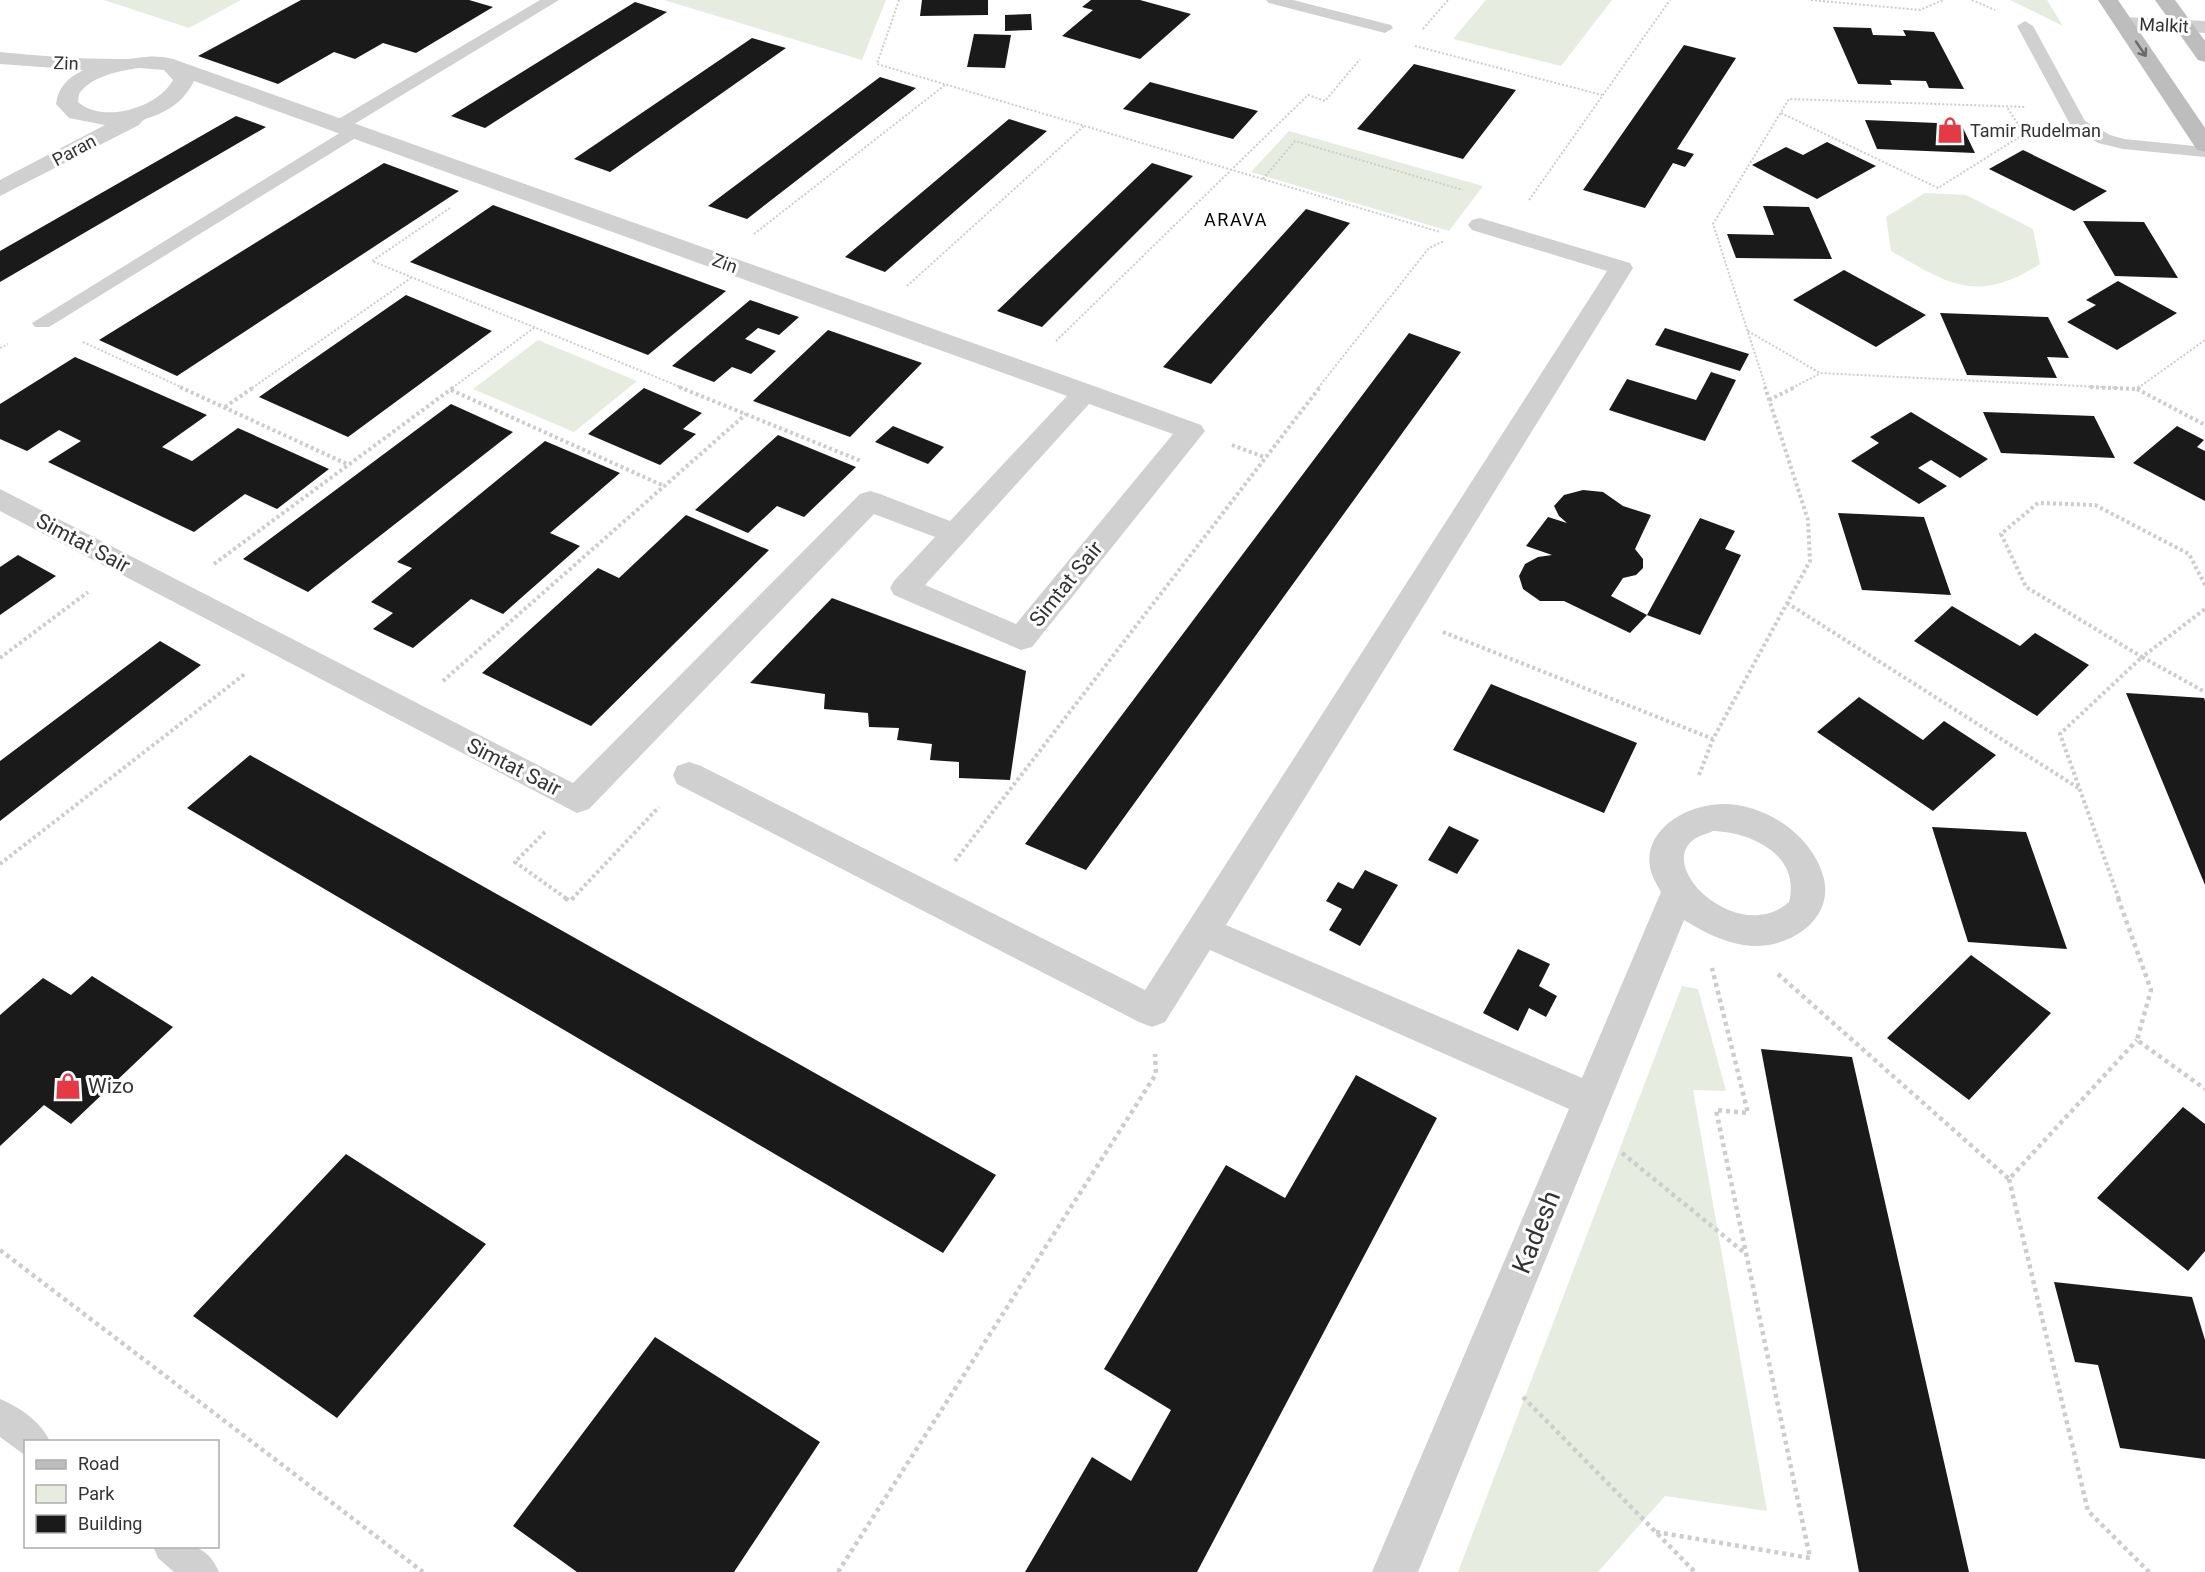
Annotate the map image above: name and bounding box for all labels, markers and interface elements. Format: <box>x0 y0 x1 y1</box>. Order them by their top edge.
street label: Malkit <box>2139 13 2189 37</box>
one-way arrow <box>2135 40 2147 56</box>
street label: Zin <box>53 52 79 74</box>
shop icon: Tamir Rudelman <box>1935 115 1965 145</box>
place label: Tamir Rudelman <box>1970 120 2101 141</box>
street label: Paran <box>49 130 99 170</box>
district label: ARAVA <box>1204 209 1268 230</box>
street label: Zin <box>710 249 740 277</box>
street label: Simtat Sair <box>32 508 134 578</box>
street label: Simtat Sair <box>1024 537 1108 631</box>
street label: Simtat Sair <box>463 733 565 801</box>
shop icon: Wizo <box>53 1071 83 1101</box>
place label: Wizo <box>88 1074 134 1098</box>
street label: Kadesh <box>1506 1186 1566 1278</box>
legend <box>24 1440 219 1548</box>
text: Road <box>78 1453 119 1474</box>
text: Park <box>78 1483 115 1504</box>
text: Building <box>78 1513 142 1534</box>

